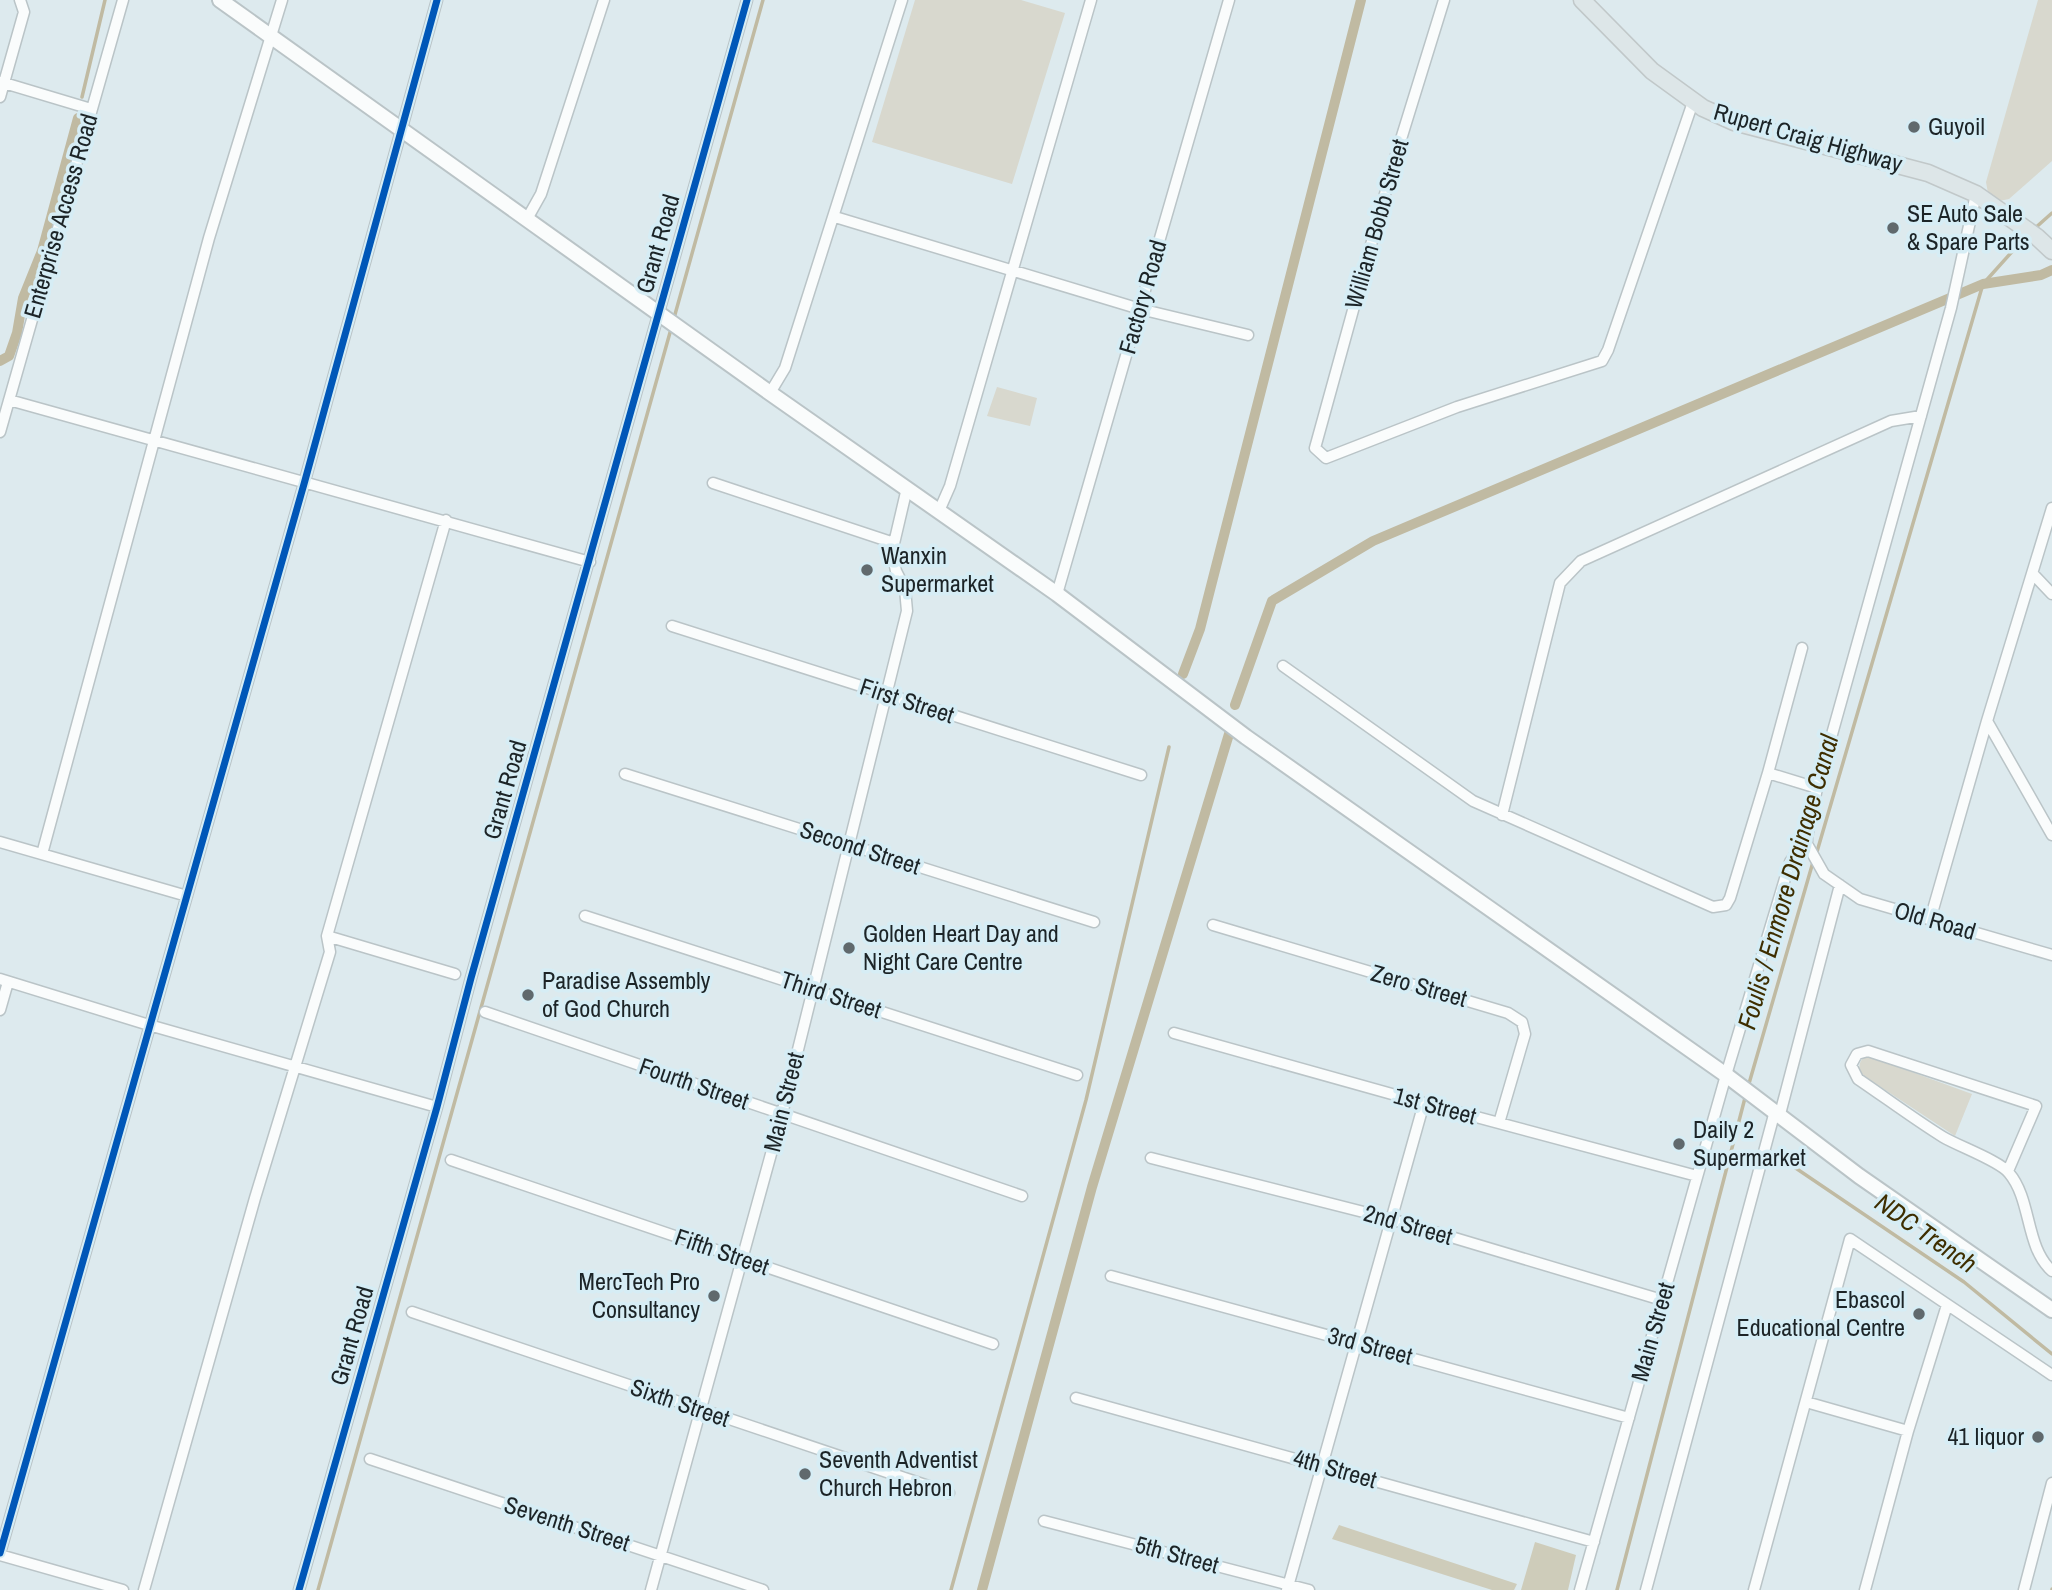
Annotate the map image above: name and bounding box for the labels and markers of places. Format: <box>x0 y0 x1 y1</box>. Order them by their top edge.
place label: Guyoil <box>1928 110 1985 142</box>
marker: Guyoil <box>1906 119 1922 135</box>
place label: SE Auto Sale & Spare Parts <box>1907 197 2030 257</box>
marker: SE Auto Sale & Spare Parts <box>1885 220 1901 236</box>
place label: Wanxin Supermarket <box>881 539 994 599</box>
marker: Wanxin Supermarket <box>859 562 875 578</box>
place label: Golden Heart Day and Night Care Centre <box>863 917 1059 977</box>
marker: Golden Heart Day and Night Care Centre <box>841 940 857 956</box>
place label: Paradise Assembly of God Church <box>542 964 711 1024</box>
marker: Paradise Assembly of God Church <box>520 987 536 1003</box>
place label: Daily 2 Supermarket <box>1693 1113 1806 1173</box>
marker: Daily 2 Supermarket <box>1671 1136 1687 1152</box>
place label: MercTech Pro Consultancy <box>579 1265 700 1325</box>
place label: Ebascol Educational Centre <box>1737 1283 1905 1343</box>
marker: MercTech Pro Consultancy <box>706 1288 722 1304</box>
marker: Ebascol Educational Centre <box>1911 1306 1927 1322</box>
place label: 41 liquor <box>1947 1420 2024 1452</box>
marker: 41 liquor <box>2030 1429 2046 1445</box>
place label: Seventh Adventist Church Hebron <box>819 1443 978 1503</box>
marker: Seventh Adventist Church Hebron <box>797 1466 813 1482</box>

